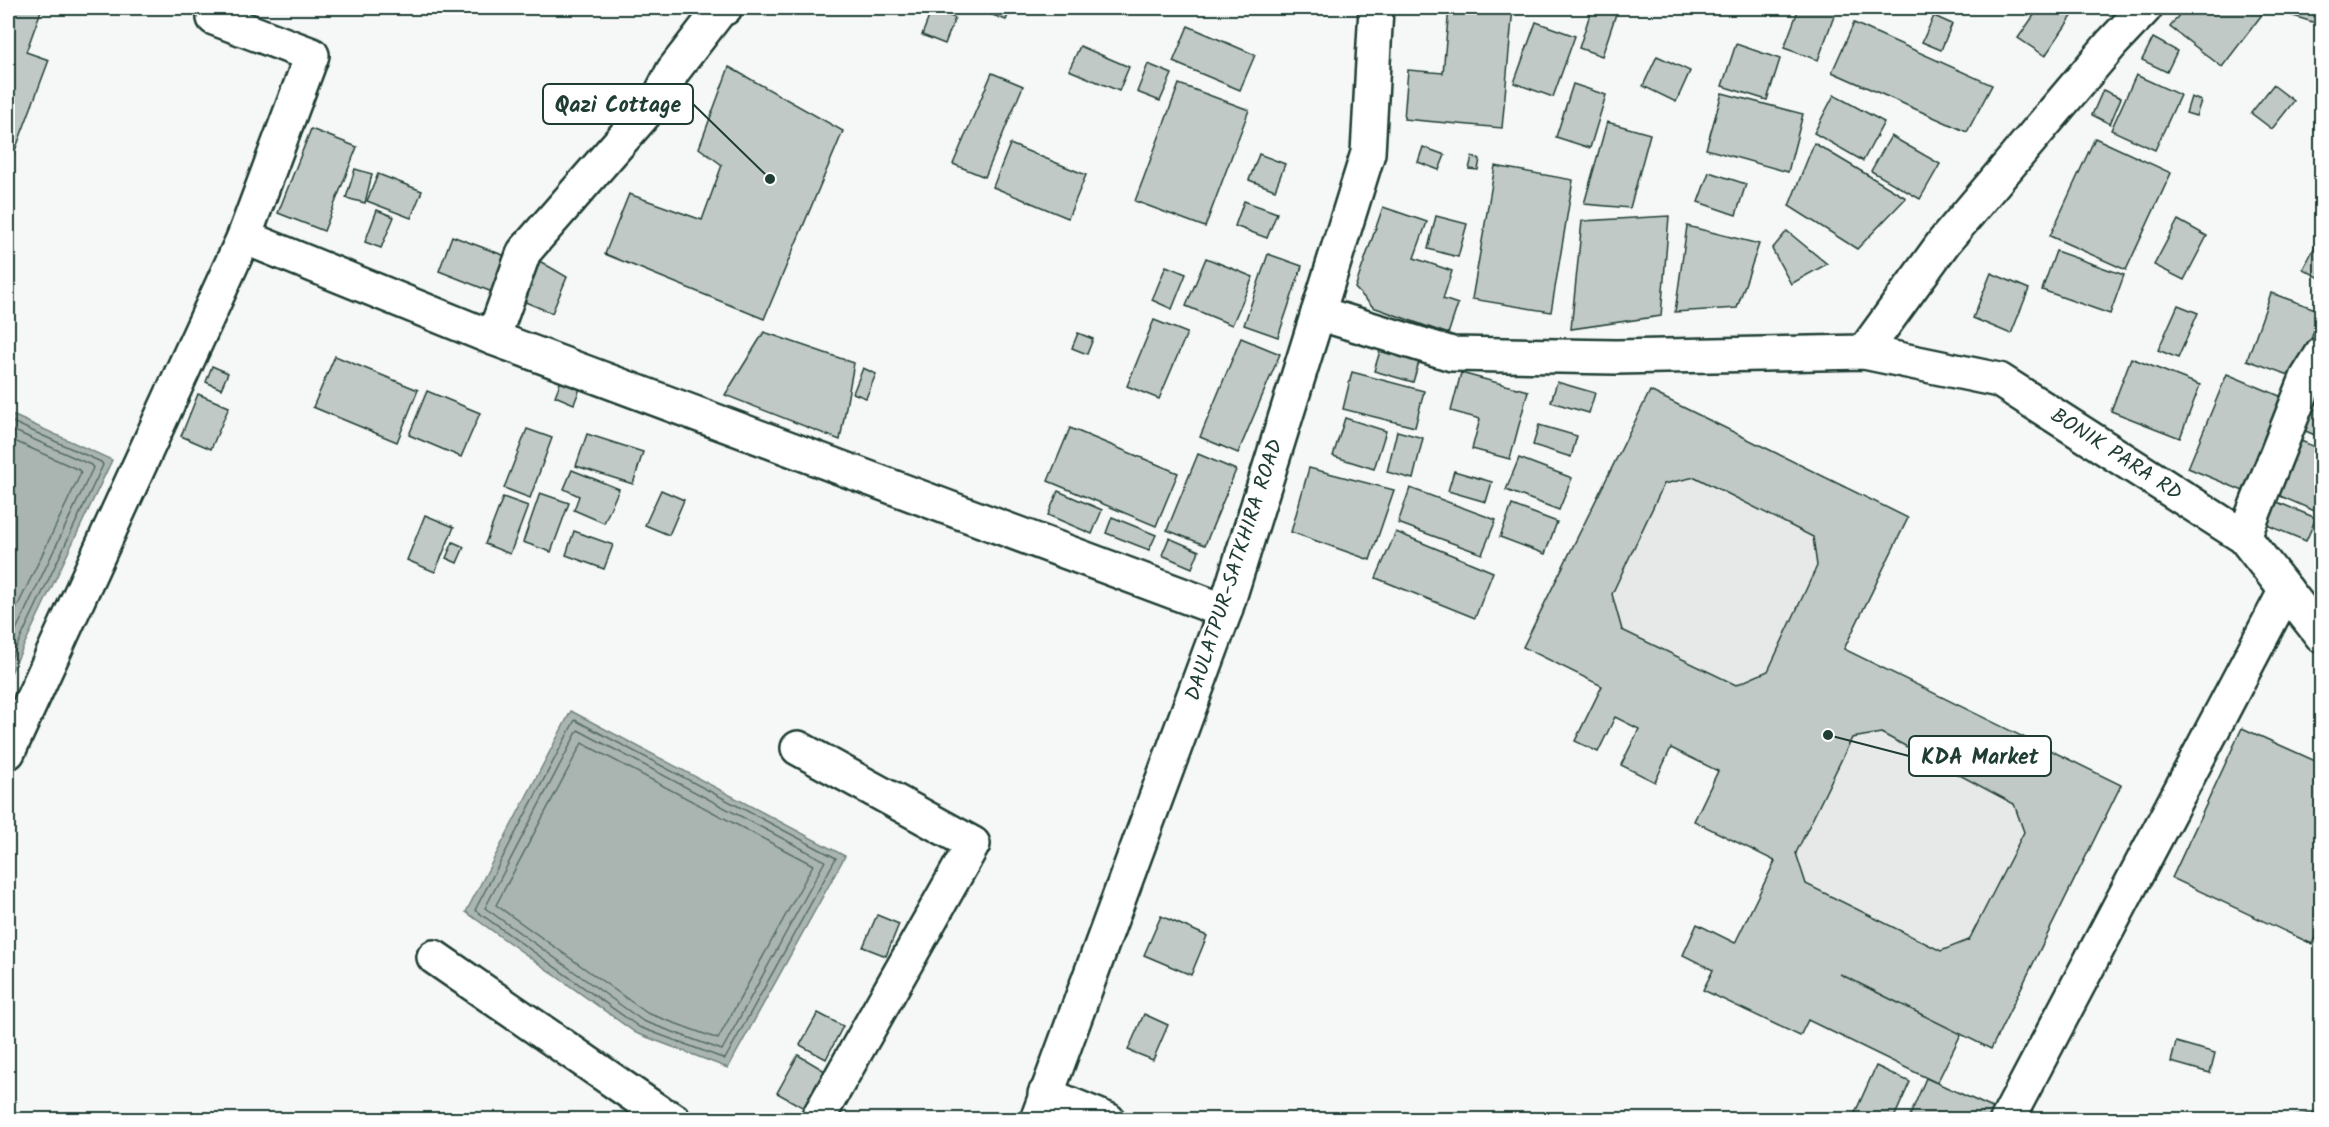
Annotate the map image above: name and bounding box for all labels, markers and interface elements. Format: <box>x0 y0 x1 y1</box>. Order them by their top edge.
callout: Qazi Cottage <box>543 84 693 124</box>
text: Qazi Cottage <box>555 89 681 124</box>
street label: BONIK PARA RD <box>2044 400 2188 510</box>
street label: DAULATPUR-SATKHIRA ROAD <box>1177 435 1293 705</box>
callout: KDA Market <box>1909 736 2051 776</box>
text: KDA Market <box>1921 741 2040 776</box>

